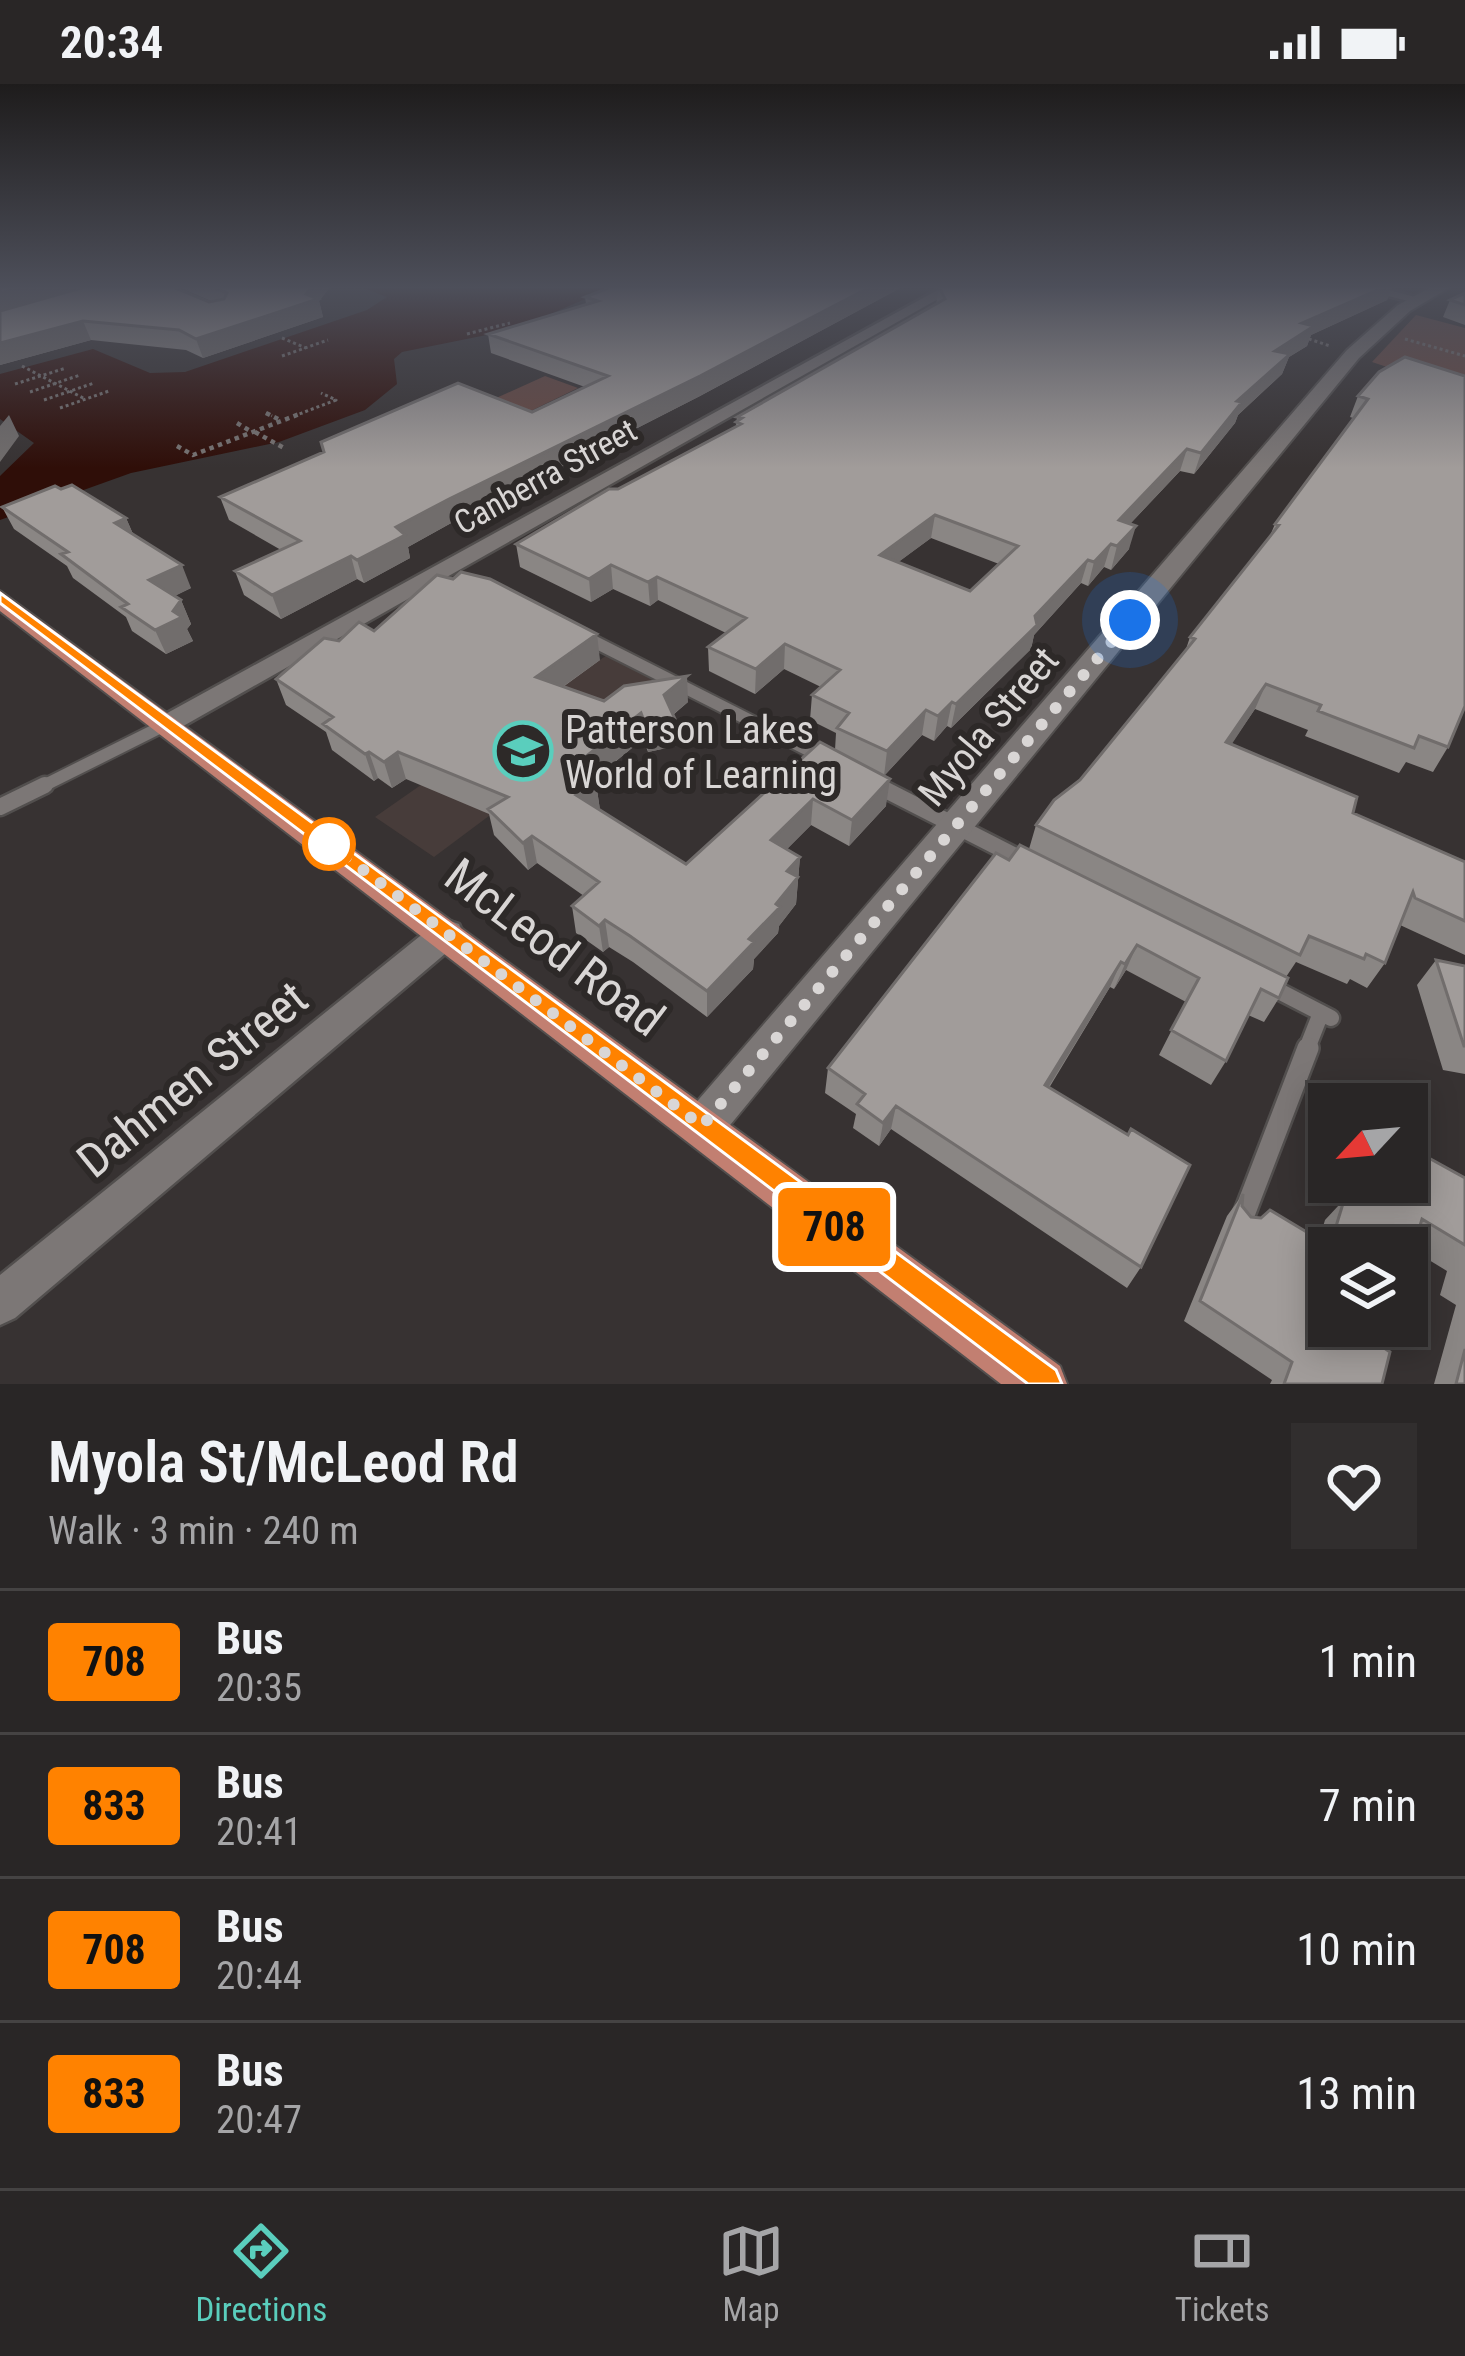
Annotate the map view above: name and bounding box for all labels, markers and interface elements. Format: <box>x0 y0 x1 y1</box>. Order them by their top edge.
text: 20:34 <box>60 16 163 69</box>
street label: Canberra Street <box>447 410 643 543</box>
your location <box>1100 590 1160 650</box>
street label: Myola Street <box>909 638 1068 815</box>
place label: Patterson Lakes World of Learning <box>565 707 837 798</box>
school or university icon: Patterson Lakes World of Learning <box>492 720 554 782</box>
unlabelled marker <box>304 819 354 869</box>
street label: McLeod Road <box>434 847 675 1048</box>
street label: Dahmen Street <box>66 969 319 1189</box>
north arrow <box>1308 1083 1428 1203</box>
map controls <box>1308 1083 1428 1347</box>
line badge: 708 <box>765 1188 903 1266</box>
text: 708 <box>802 1202 866 1251</box>
button: layers <box>1308 1227 1428 1347</box>
button: heart <box>1291 1423 1417 1549</box>
text: Myola St/McLeod Rd <box>48 1429 519 1496</box>
text: Walk · 3 min · 240 m <box>48 1508 359 1554</box>
text: Bus <box>216 1612 284 1665</box>
text: 1 min <box>1318 1635 1417 1688</box>
text: 708 <box>82 1637 146 1686</box>
text: 20:35 <box>216 1665 302 1711</box>
text: Bus <box>216 1756 284 1809</box>
text: 7 min <box>1318 1779 1417 1832</box>
text: 833 <box>82 1781 146 1830</box>
text: 20:41 <box>216 1809 302 1855</box>
text: Bus <box>216 1900 284 1953</box>
text: 10 min <box>1296 1923 1417 1976</box>
text: 708 <box>82 1925 146 1974</box>
text: 20:44 <box>216 1953 302 1999</box>
text: Bus <box>216 2044 284 2097</box>
text: 13 min <box>1296 2067 1417 2120</box>
text: 833 <box>82 2069 146 2118</box>
text: 20:47 <box>216 2097 302 2143</box>
tab: Directions <box>195 2218 327 2329</box>
tab: Map <box>718 2218 784 2329</box>
tab: Tickets <box>1175 2218 1270 2329</box>

